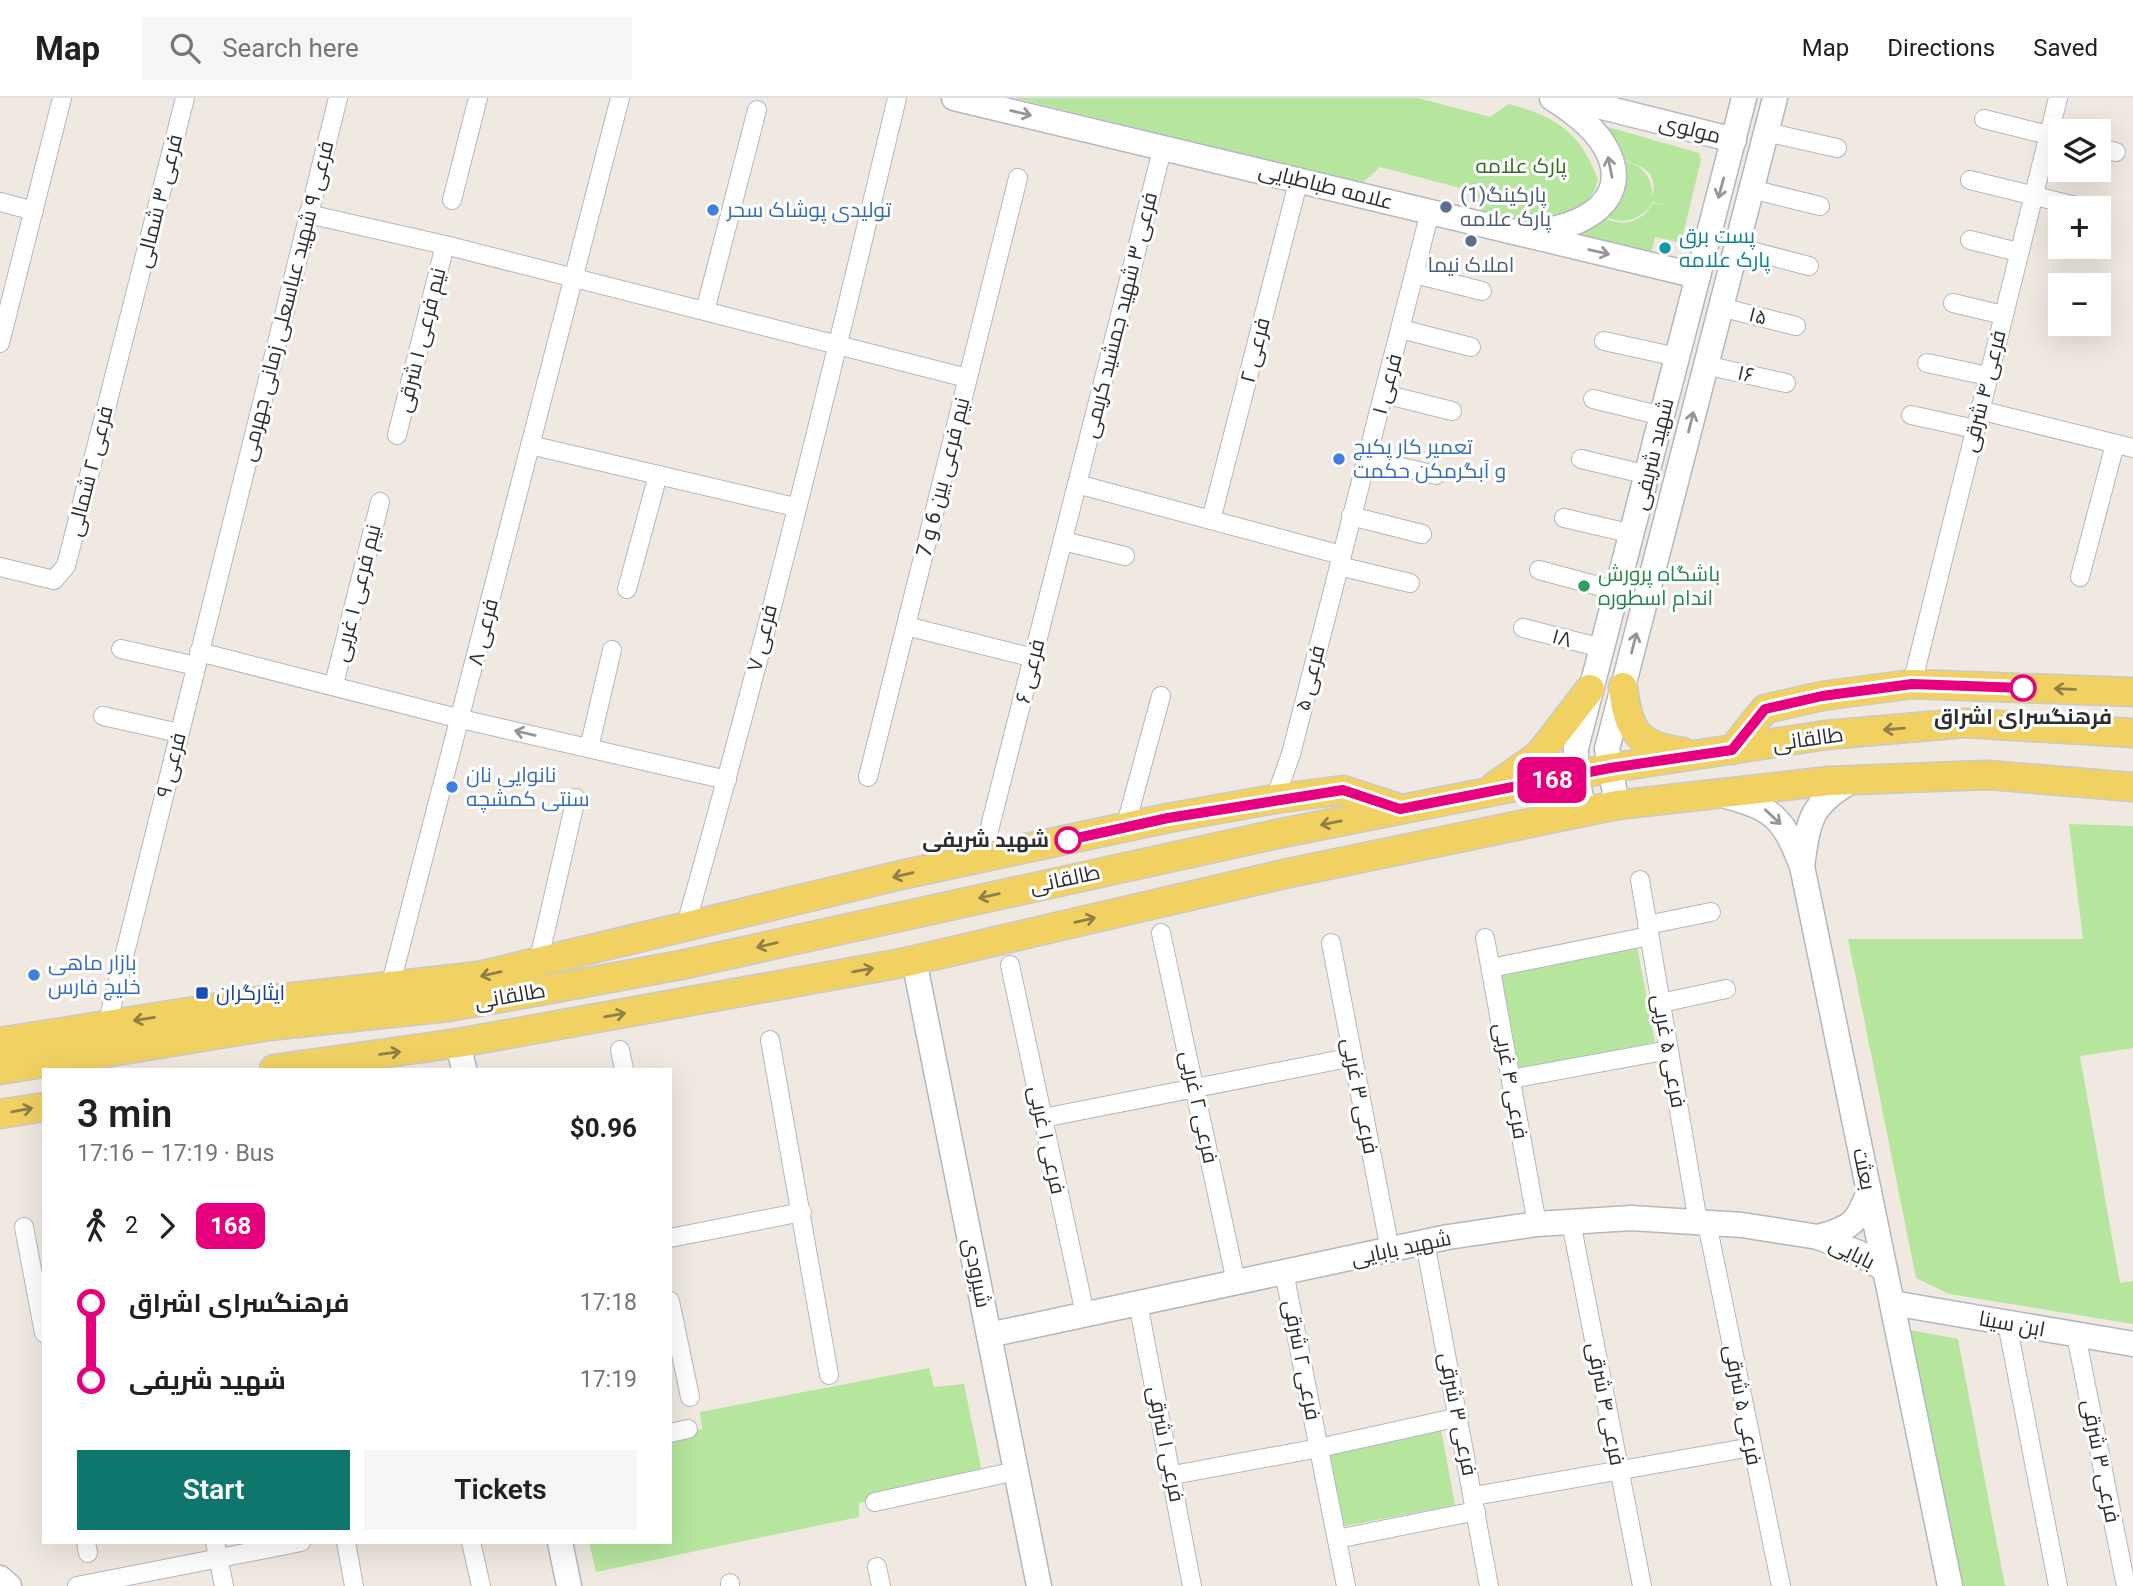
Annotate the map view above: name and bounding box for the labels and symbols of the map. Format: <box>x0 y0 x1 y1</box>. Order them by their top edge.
one-way arrow <box>1009 107 1032 121</box>
street label: مولوی <box>1657 110 1723 149</box>
street label: فرعی ۳ شمالی <box>131 132 188 270</box>
street label: فرعی ۹ شهید عباسعلی زمانی جهرمی <box>236 138 339 464</box>
park label: پارک علامه <box>1475 154 1567 180</box>
one-way arrow <box>1603 156 1617 179</box>
street label: علامه طباطبایی <box>1256 158 1396 215</box>
one-way arrow <box>1714 176 1727 199</box>
place label: پارکینگ(1) پارک علامه <box>1460 183 1552 233</box>
street label: فرعی ۳ شهید جمشید کریمی <box>1078 189 1163 441</box>
place label: تولیدی پوشاک سحر <box>726 198 892 224</box>
marker: پارکینگ(1) پارک علامه <box>1438 199 1454 215</box>
marker: تولیدی پوشاک سحر <box>705 202 721 218</box>
place label: پست برق پارک علامه <box>1679 224 1771 274</box>
marker: املاک نیما <box>1463 233 1479 249</box>
marker: پست برق پارک علامه <box>1657 240 1673 256</box>
one-way arrow <box>1587 246 1610 260</box>
place label: املاک نیما <box>1427 253 1515 277</box>
street label: نیم فرعی ۱ شرقی <box>391 265 453 415</box>
street label: ۱۵ <box>1746 302 1770 330</box>
street label: فرعی ۲ <box>1235 315 1276 385</box>
street label: فرعی ۴ شرقی <box>1957 328 2012 455</box>
street label: فرعی ۱ <box>1367 351 1408 417</box>
street label: ۱۶ <box>1735 360 1757 388</box>
street label: نیم فرعی بین 6 و 7 <box>912 395 976 560</box>
street label: شهید شریفی <box>1627 395 1679 513</box>
street label: فرعی ۲ شمالی <box>62 403 119 539</box>
one-way arrow <box>1685 412 1698 434</box>
place label: تعمیر کار پکیج و آبگرمکن حکمت <box>1353 435 1506 484</box>
marker: تعمیر کار پکیج و آبگرمکن حکمت <box>1331 451 1347 467</box>
street label: نیم فرعی ۱ غربی <box>328 522 388 665</box>
place label: باشگاه پرورش اندام اسطوره <box>1598 562 1720 612</box>
marker: باشگاه پرورش اندام اسطوره <box>1576 578 1592 594</box>
street label: فرعی ۸ <box>463 596 504 668</box>
street label: فرعی ۷ <box>742 602 783 674</box>
street label: ۱۸ <box>1549 624 1575 652</box>
one-way arrow <box>1628 632 1641 655</box>
street label: فرعی ۶ <box>1010 636 1051 706</box>
street label: فرعی ۵ <box>1290 643 1331 714</box>
marker: فرهنگسرای اشراق <box>2010 675 2036 701</box>
one-way arrow <box>2054 683 2077 696</box>
place label: فرهنگسرای اشراق <box>1934 705 2112 730</box>
street label: طالقانی <box>1771 722 1845 757</box>
one-way arrow <box>1883 723 1906 736</box>
one-way arrow <box>514 726 537 740</box>
street label: فرعی ۹ <box>151 730 192 800</box>
line badge: 168 <box>1512 757 1592 803</box>
place label: نانوایی نان سنتی کمشچه <box>466 763 590 813</box>
marker: نانوایی نان سنتی کمشچه <box>444 779 460 795</box>
one-way arrow <box>1764 809 1782 825</box>
one-way arrow <box>1320 816 1343 830</box>
marker: شهید شریفی <box>1055 827 1081 853</box>
place label: شهید شریفی <box>922 828 1049 853</box>
street label: طالقانی <box>1028 860 1103 899</box>
one-way arrow <box>892 869 915 883</box>
one-way arrow <box>978 889 1001 903</box>
one-way arrow <box>1073 913 1095 926</box>
one-way arrow <box>756 939 779 953</box>
place label: بازار ماهی خلیج فارس <box>48 951 141 1001</box>
one-way arrow <box>851 963 873 976</box>
marker: بازار ماهی خلیج فارس <box>26 967 42 983</box>
one-way arrow <box>480 967 503 981</box>
street label: طالقانی <box>473 978 547 1015</box>
place label: ایثارگران <box>216 981 285 1006</box>
marker: ایثارگران <box>194 985 210 1001</box>
street label: فرعی ۵ غربی <box>1646 992 1691 1110</box>
one-way arrow <box>603 1007 625 1021</box>
one-way arrow <box>133 1013 156 1026</box>
street label: فرعی ۴ غربی <box>1488 1021 1533 1141</box>
street label: فرعی ۳ غربی <box>1336 1036 1383 1156</box>
one-way arrow <box>378 1046 401 1059</box>
street label: فرعی ۲ غربی <box>1174 1049 1223 1166</box>
street label: فرعی ۱ غربی <box>1023 1084 1070 1196</box>
one-way arrow <box>10 1103 33 1117</box>
street label: بعثت <box>1848 1146 1880 1192</box>
street label: شهید بابایی <box>1349 1226 1453 1271</box>
street label: بابایی <box>1825 1232 1879 1275</box>
street label: شیرودی <box>958 1236 995 1310</box>
street label: فرعی ۲ شرقی <box>1278 1298 1325 1422</box>
street label: ابن سینا <box>1977 1306 2047 1343</box>
street label: فرعی ۴ شرقی <box>1581 1340 1630 1468</box>
street label: فرعی ۵ شرقی <box>1719 1343 1766 1468</box>
street label: فرعی ۳ شرقی <box>1433 1350 1482 1478</box>
street label: فرعی ۱ شرقی <box>1142 1384 1189 1504</box>
street label: فرعی ۳ شرقی <box>2076 1397 2125 1525</box>

